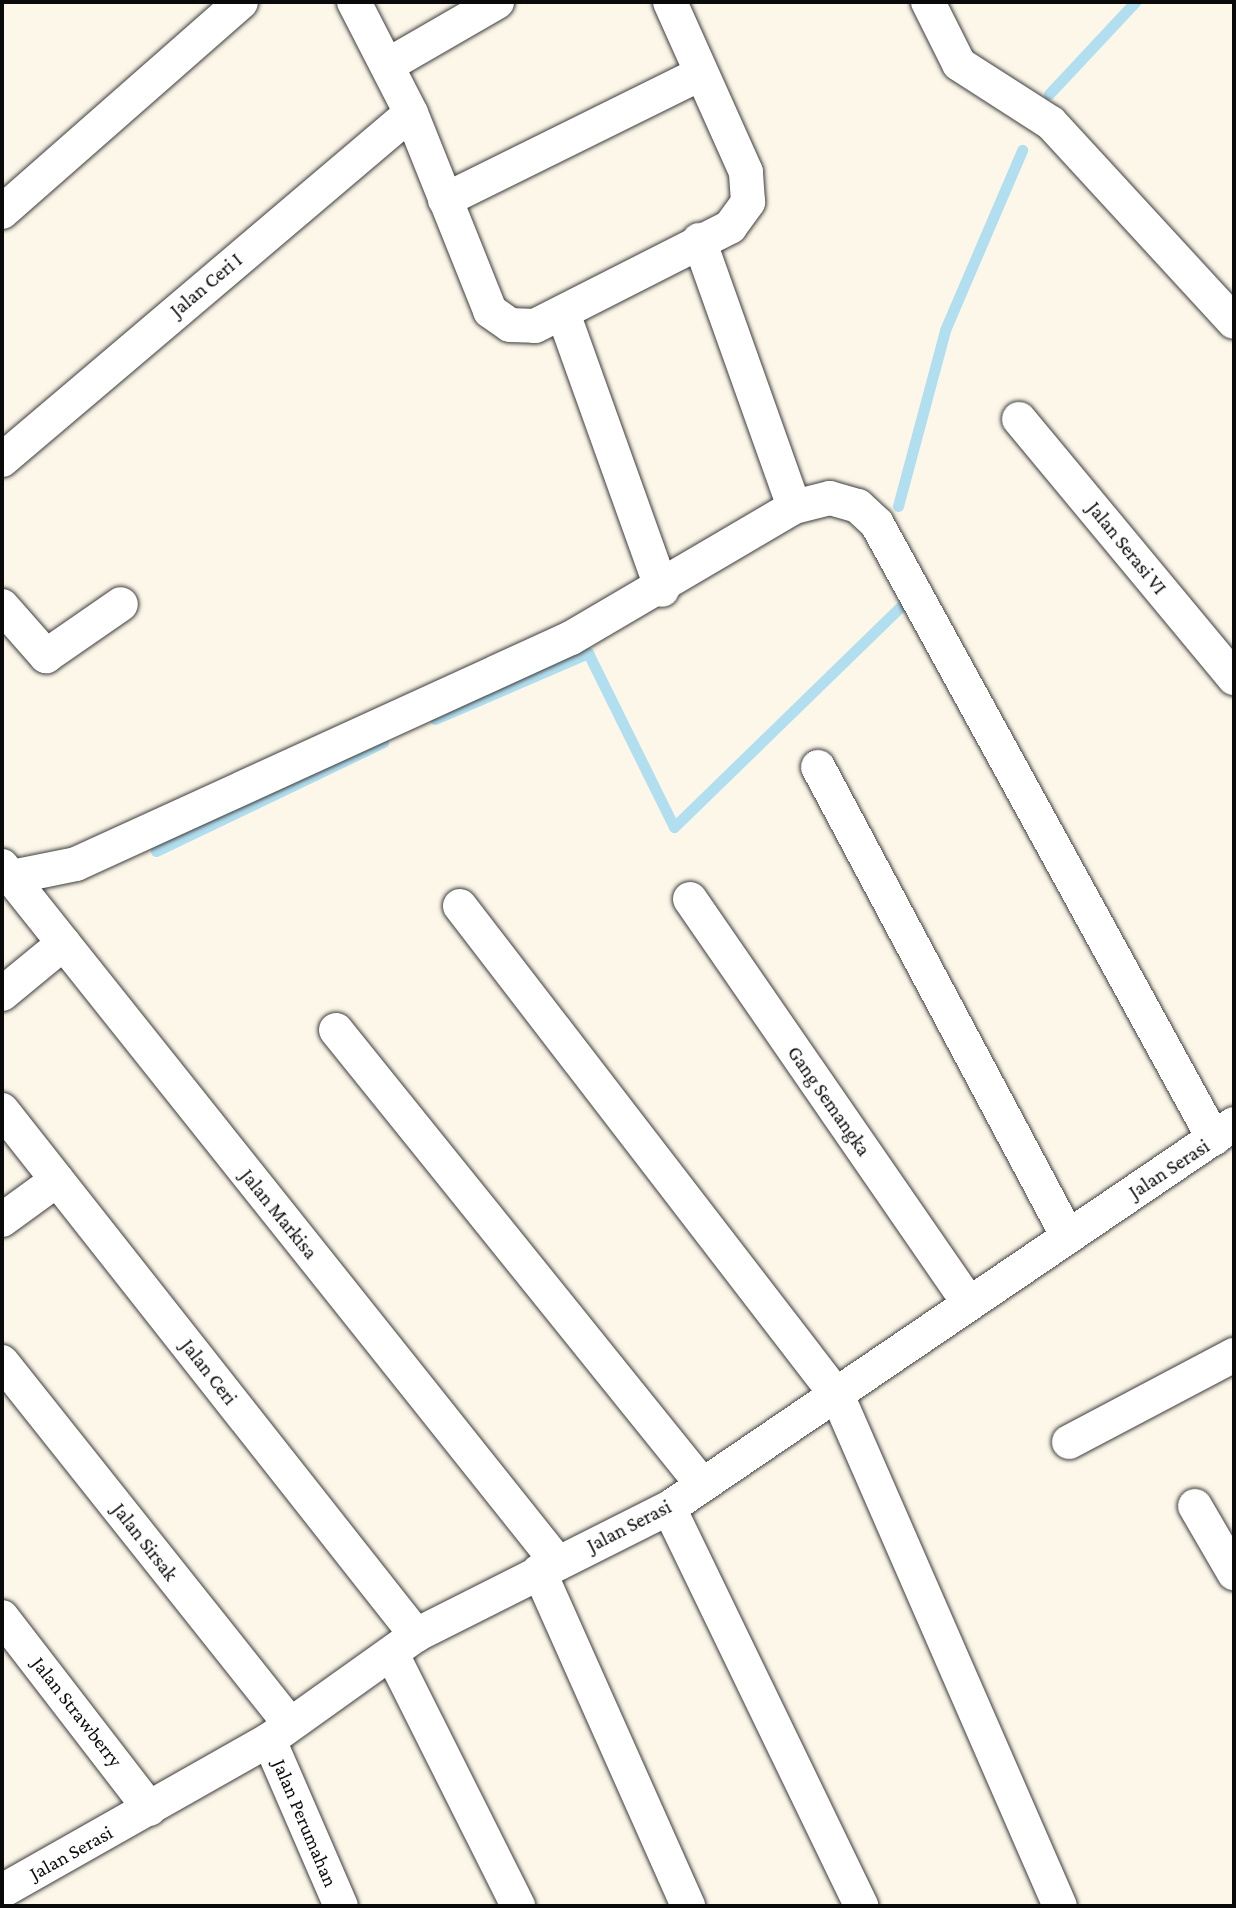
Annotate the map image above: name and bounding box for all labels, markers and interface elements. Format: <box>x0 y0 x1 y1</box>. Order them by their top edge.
street label: Jalan Ceri I <box>165 248 247 322</box>
street label: Jalan Serasi VI <box>1082 497 1172 599</box>
street label: Gang Semangka <box>782 1041 876 1161</box>
street label: Jalan Serasi <box>1124 1134 1214 1204</box>
street label: Jalan Markisa <box>235 1164 323 1264</box>
street label: Jalan Ceri <box>176 1334 242 1410</box>
street label: Jalan Serasi <box>583 1495 675 1557</box>
street label: Jalan Sirsak <box>107 1498 183 1586</box>
street label: Jalan Strawberry <box>27 1652 127 1772</box>
street label: Jalan Perumahan <box>267 1756 343 1890</box>
street label: Jalan Serasi <box>25 1820 117 1886</box>

